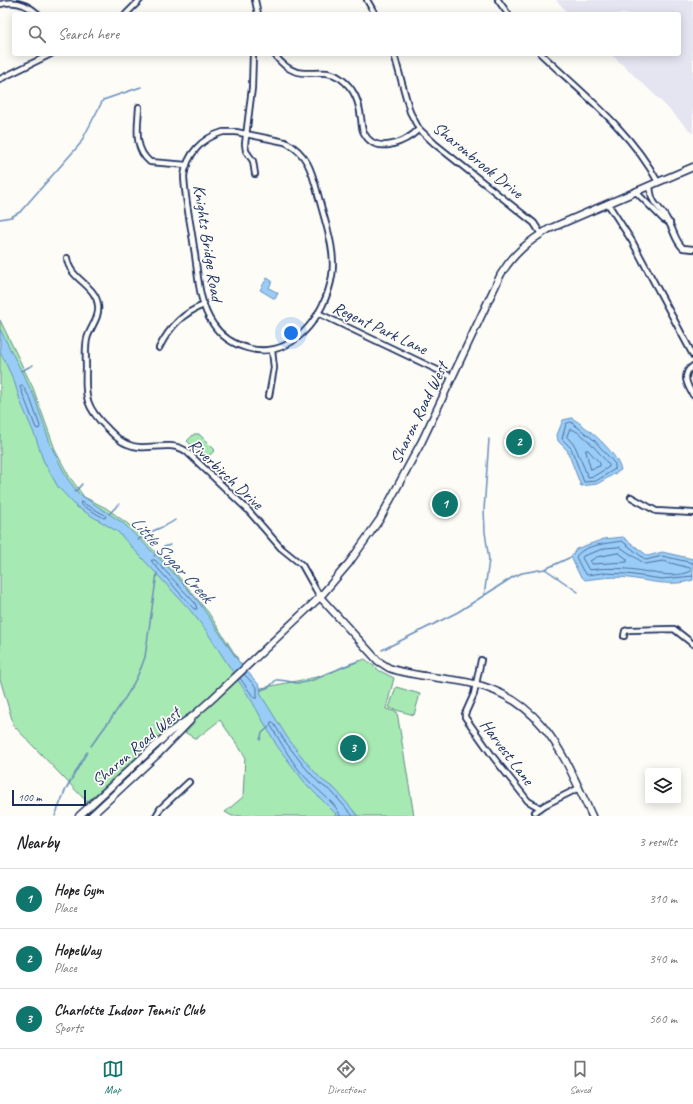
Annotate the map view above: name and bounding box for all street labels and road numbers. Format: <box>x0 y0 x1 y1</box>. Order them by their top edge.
street label: Sharonbrook Drive <box>429 117 528 204</box>
street label: Knights Bridge Road <box>188 183 228 305</box>
street label: Regent Park Lane <box>329 297 432 360</box>
street label: Sharon Road West <box>385 357 454 467</box>
street label: Riverbirch Drive <box>184 434 269 515</box>
street label: Sharon Road West <box>88 701 186 791</box>
street label: Harvest Lane <box>475 715 540 790</box>

